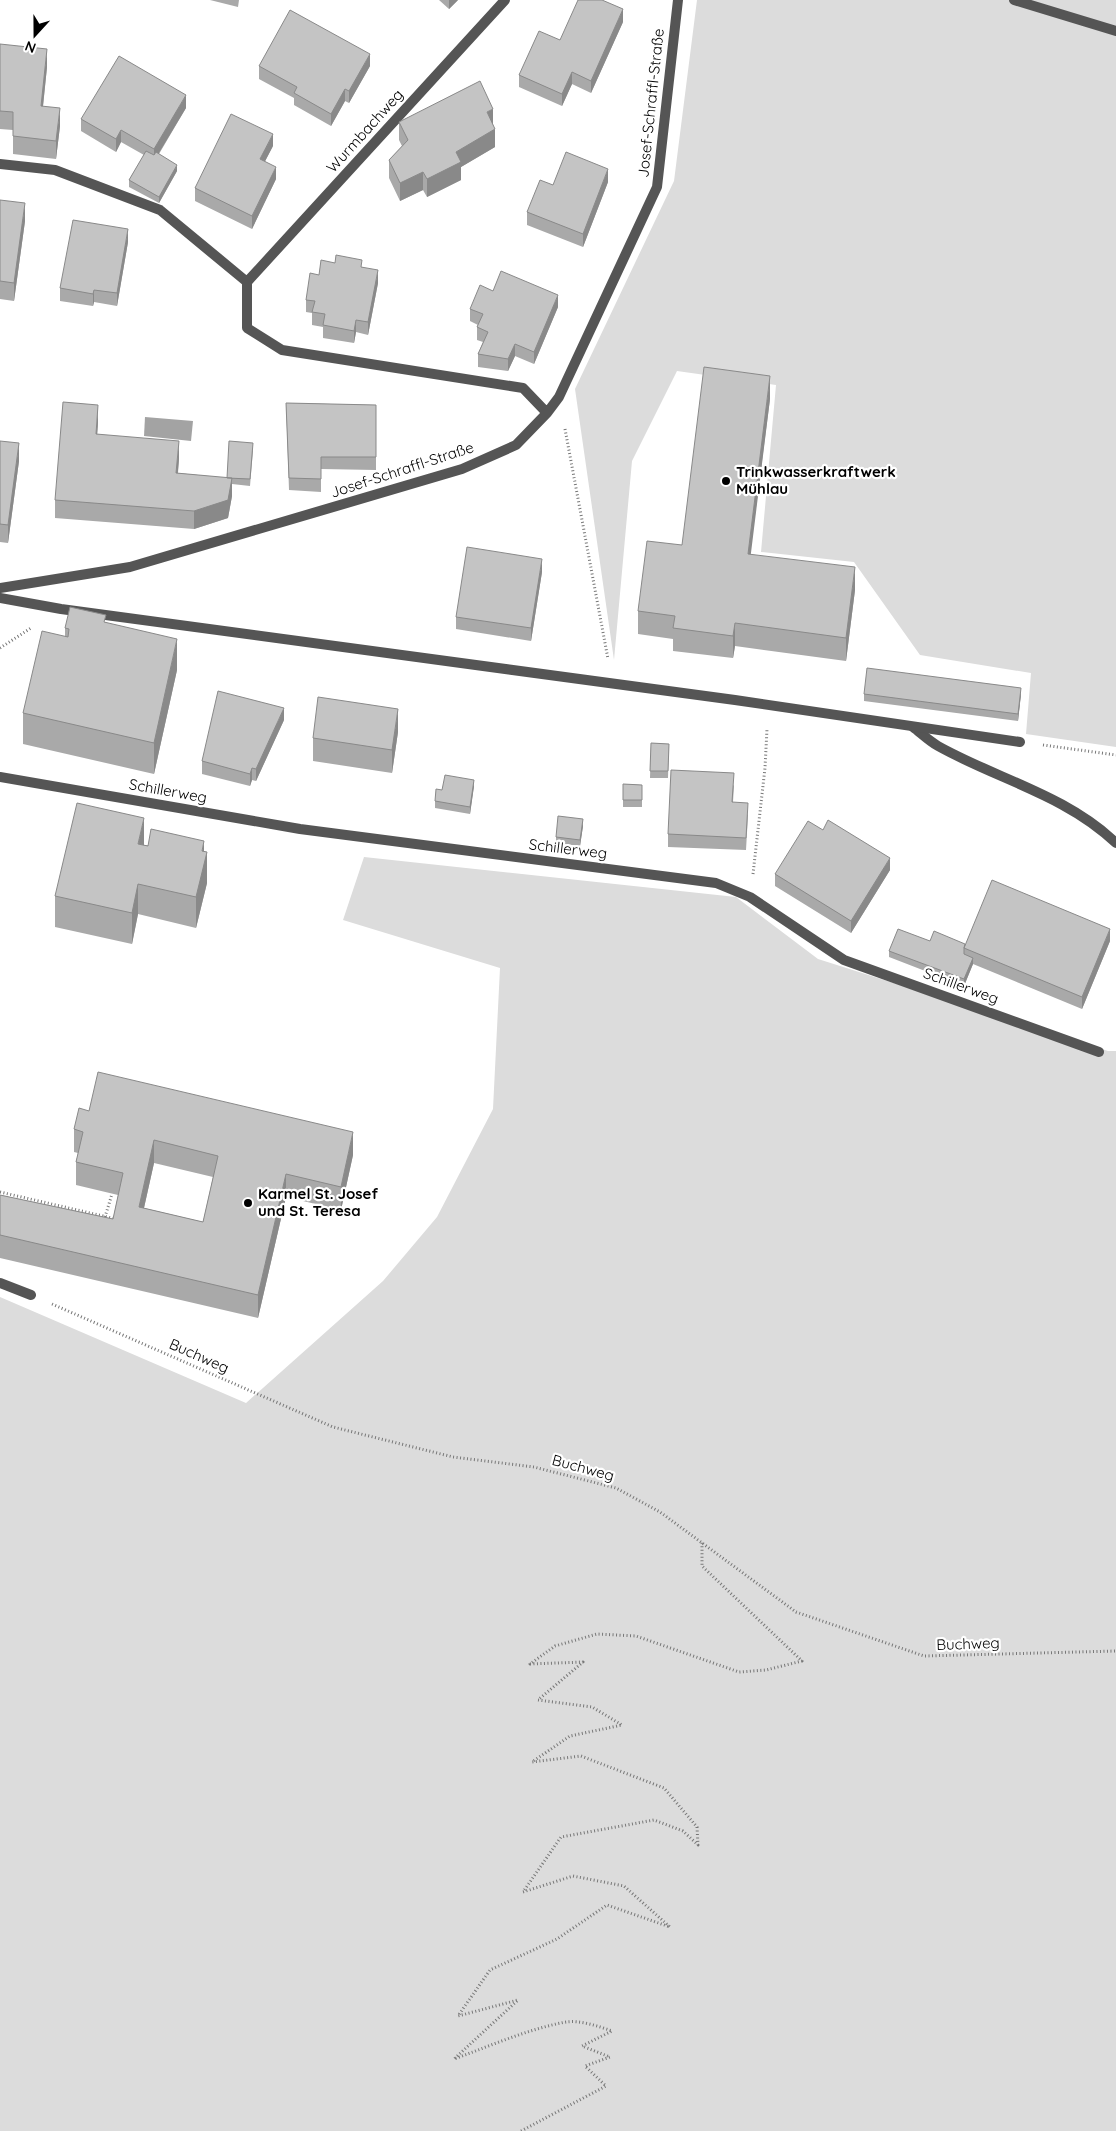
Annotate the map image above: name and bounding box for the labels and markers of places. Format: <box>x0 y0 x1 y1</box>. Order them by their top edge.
place label: Trinkwasserkraftwerk Mühlau <box>736 462 896 498</box>
marker: Trinkwasserkraftwerk Mühlau <box>720 475 732 487</box>
place label: Karmel St. Josef und St. Teresa <box>258 1184 378 1220</box>
marker: Karmel St. Josef und St. Teresa <box>242 1197 254 1209</box>

